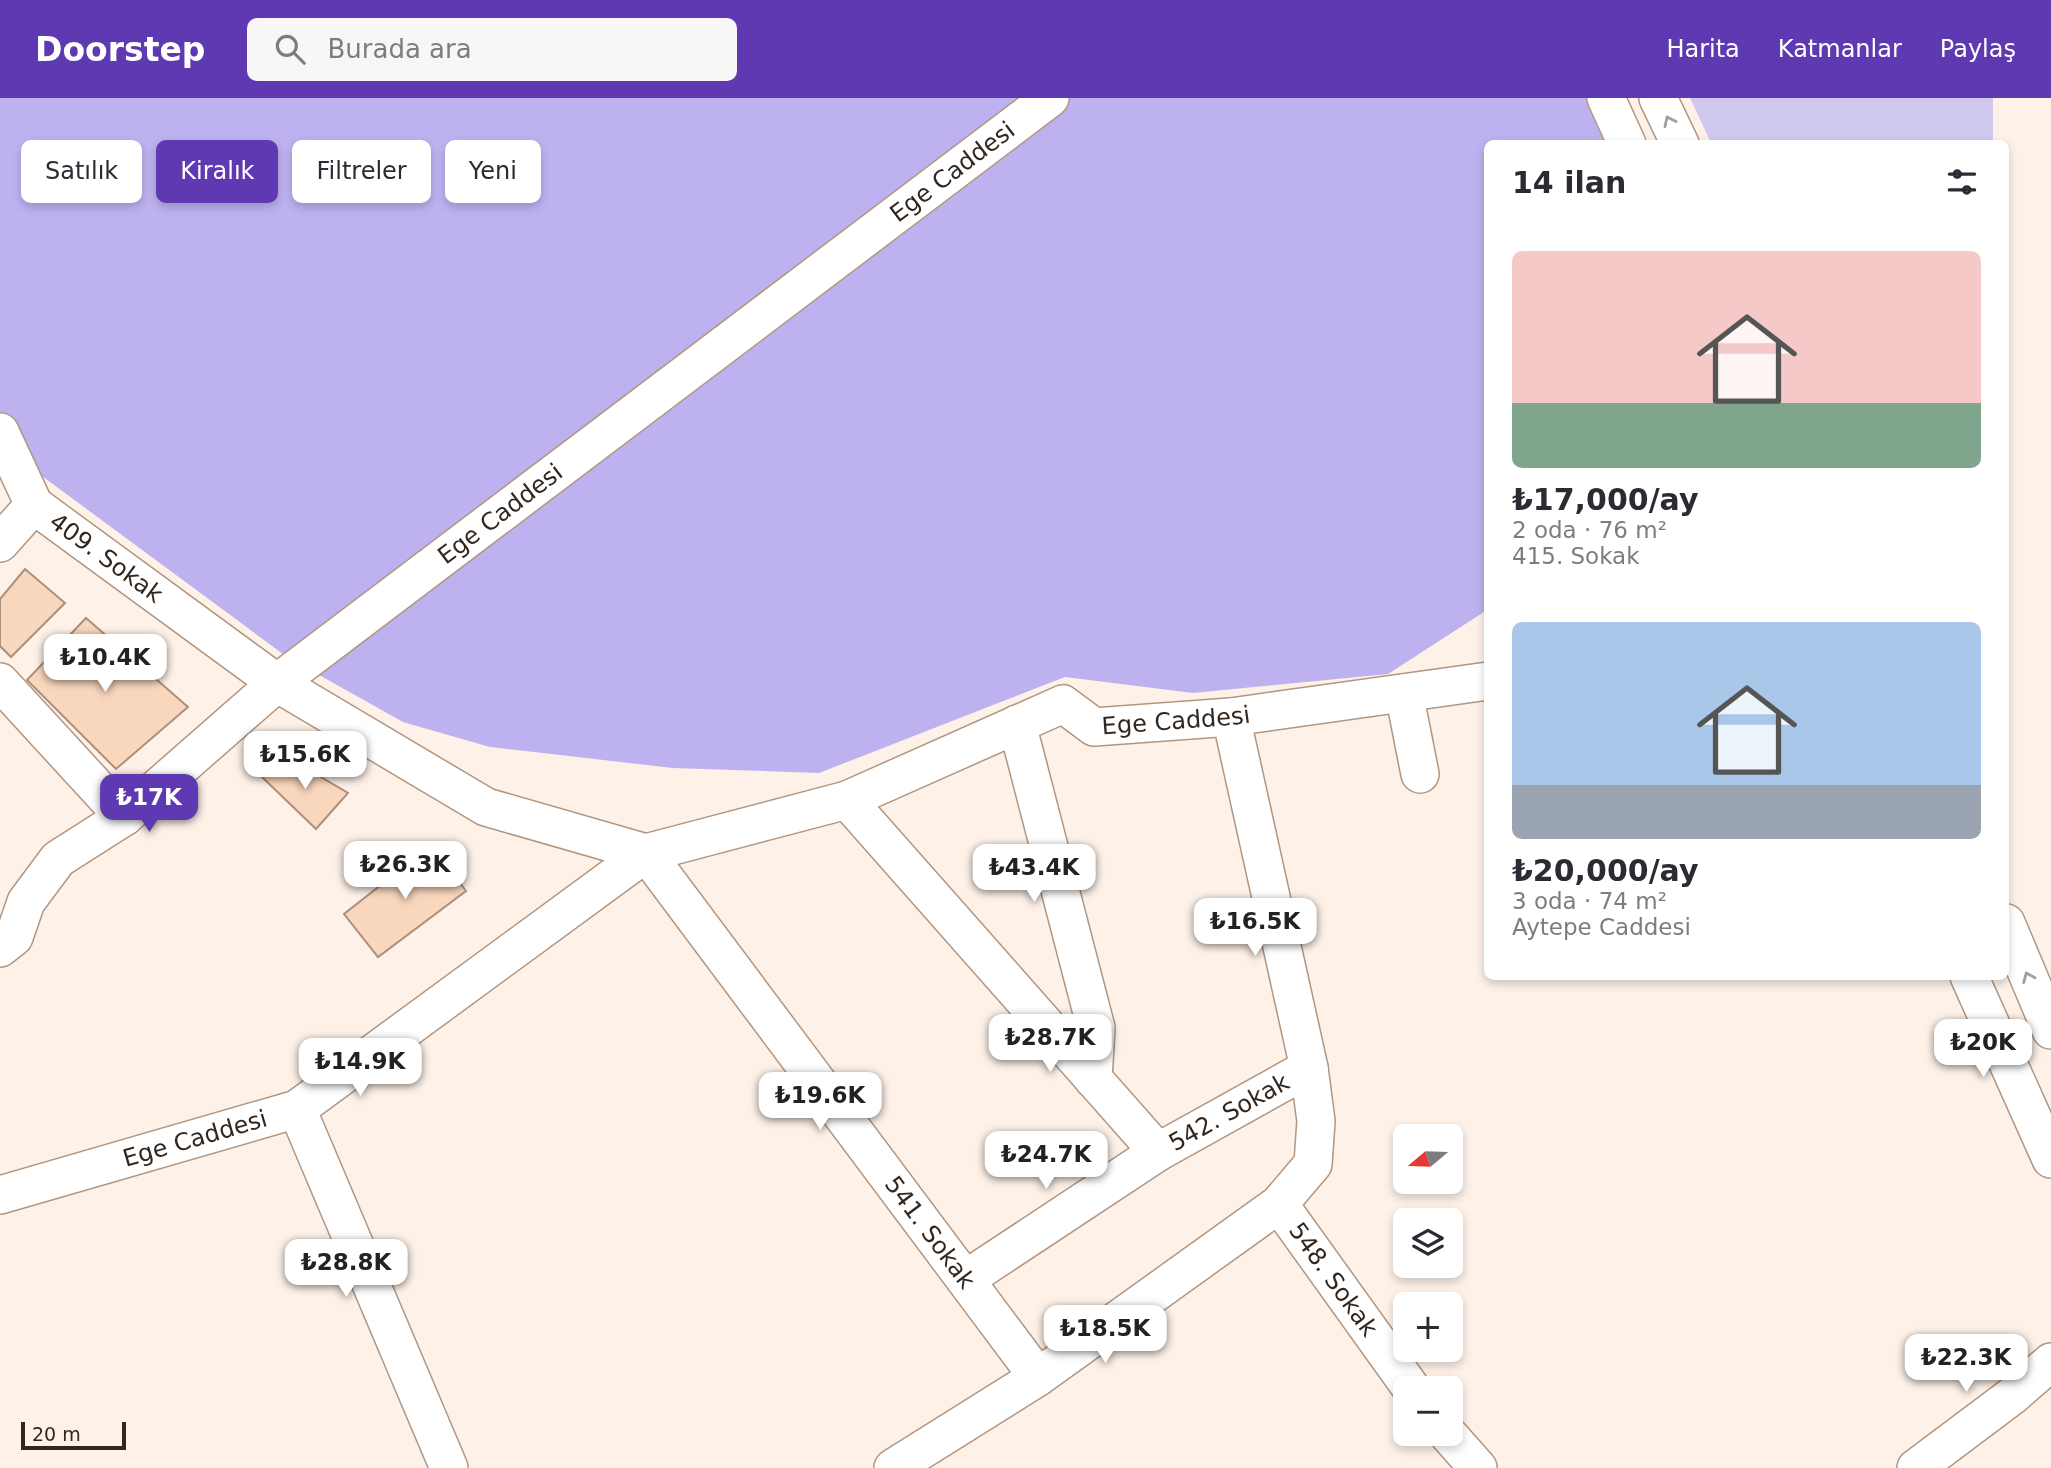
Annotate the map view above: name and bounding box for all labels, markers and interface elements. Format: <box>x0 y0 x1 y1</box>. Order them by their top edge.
search box <box>247 18 737 81</box>
text: Doorstep <box>35 30 205 69</box>
icon: search <box>271 30 309 68</box>
text: Burada ara <box>327 34 472 64</box>
text: Harita <box>1666 35 1740 63</box>
text: Katmanlar <box>1778 35 1902 63</box>
text: Paylaş <box>1940 35 2016 63</box>
street label: Ege Caddesi <box>885 116 1020 228</box>
one-way arrow <box>1663 116 1677 128</box>
chip: Satılık <box>21 140 142 203</box>
chip: Kiralık <box>156 140 278 203</box>
chip: Filtreler <box>292 140 431 203</box>
chip: Yeni <box>445 140 541 203</box>
icon: filters <box>1943 163 1981 201</box>
text: 14 ilan <box>1512 165 1626 200</box>
icon: home <box>1684 296 1810 422</box>
street label: Ege Caddesi <box>433 458 568 570</box>
text: ₺17,000/ay <box>1512 482 1698 517</box>
street label: 409. Sokak <box>44 507 168 609</box>
text: 2 oda · 76 m² <box>1512 517 1667 543</box>
text: 415. Sokak <box>1512 543 1640 569</box>
pin: ₺10.4K <box>48 634 162 694</box>
text: ₺10.4K <box>60 644 150 670</box>
icon: home <box>1684 667 1810 793</box>
street label: Ege Caddesi <box>1101 700 1252 740</box>
pin: ₺15.6K <box>248 732 362 791</box>
text: ₺15.6K <box>260 741 350 767</box>
pin: ₺17K <box>108 774 190 834</box>
text: ₺17K <box>116 784 182 810</box>
pin: ₺26.3K <box>348 842 462 901</box>
pin: ₺43.4K <box>977 844 1091 904</box>
text: ₺26.3K <box>360 851 450 877</box>
text: ₺20,000/ay <box>1512 853 1698 888</box>
text: ₺43.4K <box>989 854 1079 880</box>
text: 3 oda · 74 m² <box>1512 888 1667 914</box>
pin: ₺16.5K <box>1198 898 1312 958</box>
text: ₺16.5K <box>1210 908 1300 934</box>
text: Aytepe Caddesi <box>1512 914 1691 940</box>
one-way arrow <box>2022 971 2036 984</box>
pin: ₺28.7K <box>993 1014 1107 1074</box>
pin: ₺20K <box>1942 1020 2024 1079</box>
text: ₺28.7K <box>1005 1024 1095 1050</box>
text: ₺20K <box>1950 1029 2016 1055</box>
pin: ₺14.9K <box>303 1038 417 1098</box>
text: ₺14.9K <box>315 1048 405 1074</box>
street label: 542. Sokak <box>1164 1068 1294 1157</box>
pin: ₺19.6K <box>763 1072 877 1132</box>
text: ₺19.6K <box>775 1082 865 1108</box>
street label: Ege Caddesi <box>120 1104 270 1173</box>
north arrow <box>1393 1124 1463 1194</box>
map controls <box>1393 1124 1463 1446</box>
pin: ₺24.7K <box>989 1132 1103 1191</box>
text: ₺24.7K <box>1001 1141 1091 1167</box>
street label: 541. Sokak <box>879 1171 981 1294</box>
button: layers <box>1393 1208 1463 1278</box>
street label: 548. Sokak <box>1283 1217 1383 1342</box>
pin: ₺28.8K <box>289 1240 403 1299</box>
text: ₺28.8K <box>301 1249 391 1275</box>
button: + <box>1393 1292 1463 1362</box>
pin: ₺18.5K <box>1048 1306 1162 1365</box>
text: ₺18.5K <box>1060 1315 1150 1341</box>
pin: ₺22.3K <box>1909 1334 2023 1394</box>
text: ₺22.3K <box>1921 1344 2011 1370</box>
button: − <box>1393 1376 1463 1446</box>
scale bar <box>21 1419 126 1451</box>
text: 20 m <box>32 1423 81 1445</box>

